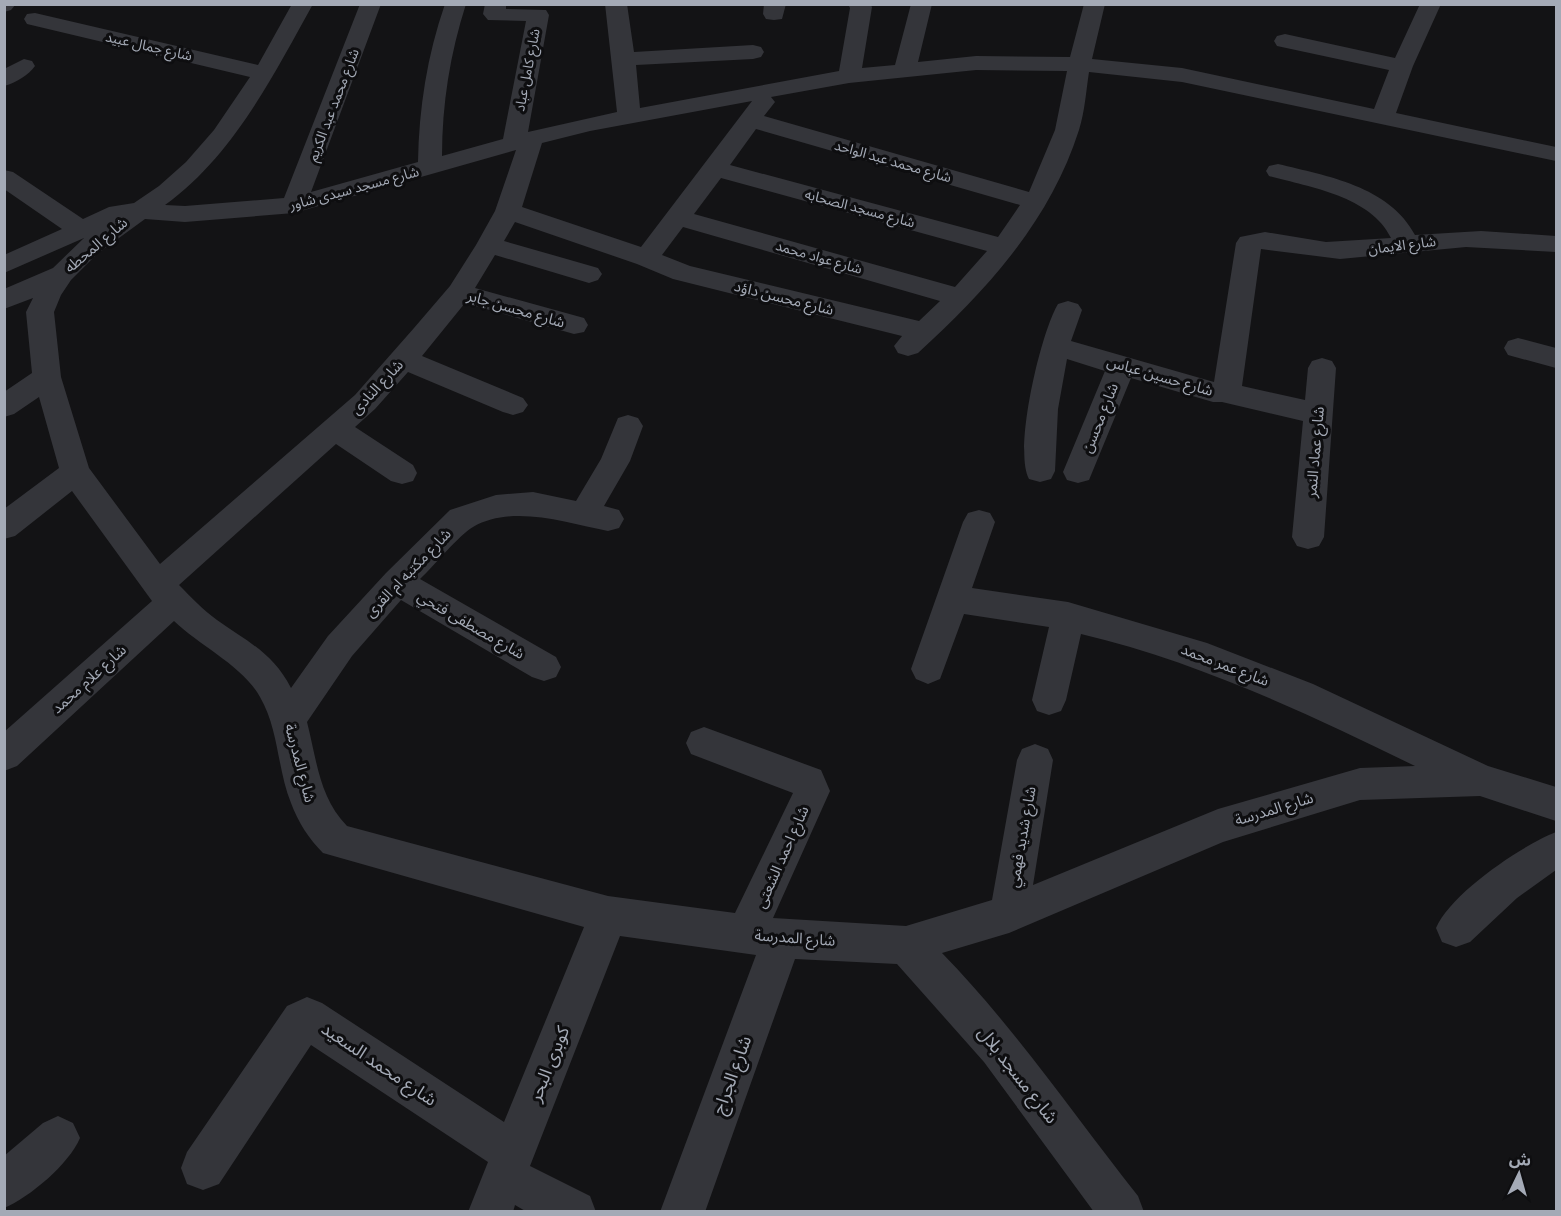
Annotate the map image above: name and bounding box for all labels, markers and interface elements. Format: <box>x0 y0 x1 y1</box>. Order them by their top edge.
street label: شارع كامل عباد <box>511 27 546 113</box>
street label: شارع جمال عبيد <box>103 28 194 67</box>
street label: شارع محمد عبد الكريم <box>304 46 365 165</box>
street label: شارع محمد عبد الواحد <box>832 137 953 188</box>
street label: شارع مسجد سيدى شاور <box>286 163 421 216</box>
street label: شارع مسجد الصحابه <box>802 186 917 233</box>
street label: شارع المحطه <box>61 213 133 279</box>
street label: شارع الايمان <box>1367 233 1437 260</box>
street label: شارع عواد محمد <box>773 237 864 280</box>
street label: شارع محسن داؤد <box>732 277 836 322</box>
street label: شارع محسن جابر <box>463 286 567 334</box>
street label: شارع حسين عباس <box>1104 352 1215 403</box>
street label: شارع النادى <box>347 356 409 420</box>
street label: شارع محسن <box>1078 380 1125 457</box>
street label: شارع عماد النمر <box>1302 406 1331 499</box>
street label: شارع مكتبه ام القرى <box>361 525 457 623</box>
street label: شارع مصطفى فتحي <box>413 587 528 666</box>
street label: شارع عمر محمد <box>1178 640 1272 693</box>
street label: شارع علام محمد <box>48 641 132 719</box>
street label: شارع المدرسة <box>278 722 319 805</box>
street label: شارع شديد فهمي <box>1004 785 1043 890</box>
street label: شارع المدرسة <box>1233 788 1316 832</box>
street label: شارع احمد الشعتى <box>751 803 815 912</box>
street label: شارع المدرسة <box>754 926 836 953</box>
street label: شارع محمد السعيد <box>315 1017 441 1113</box>
street label: كوبرى البحر <box>524 1022 574 1106</box>
street label: شارع مسجد بلال <box>971 1022 1063 1130</box>
street label: شارع الجراج <box>708 1033 759 1118</box>
north arrow <box>1489 1144 1549 1204</box>
text: ش <box>1509 1149 1532 1170</box>

